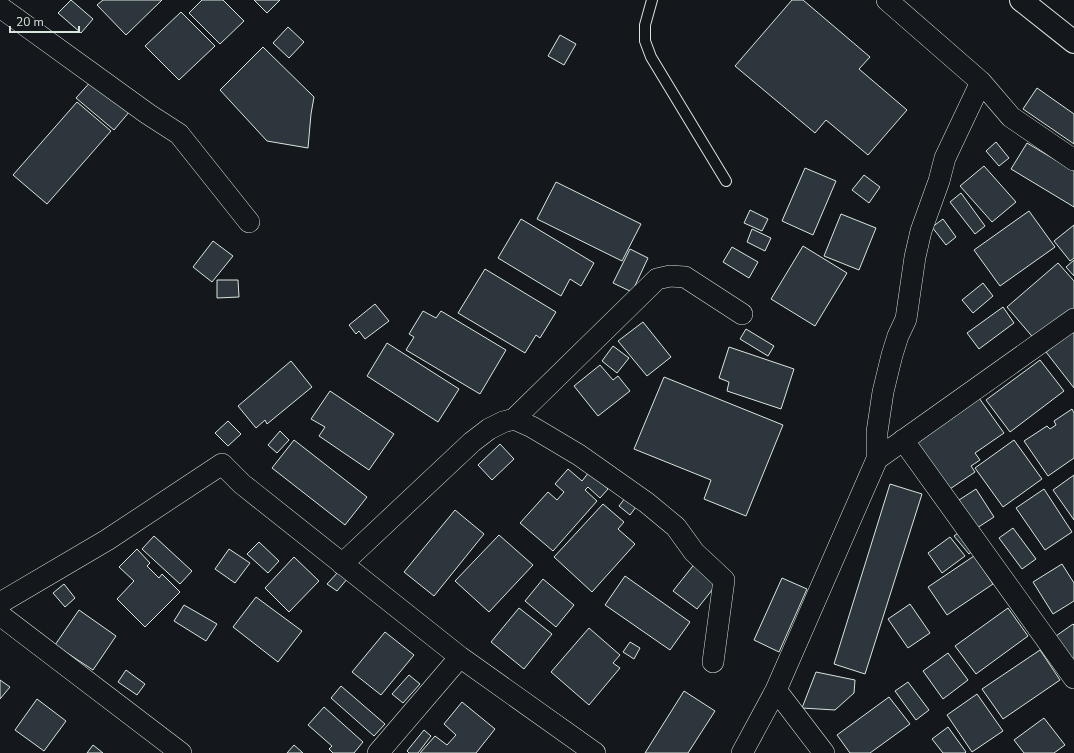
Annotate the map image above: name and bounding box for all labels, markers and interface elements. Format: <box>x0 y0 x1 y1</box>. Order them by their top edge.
scale bar <box>10 8 79 34</box>
text: 20 m <box>16 14 44 30</box>

